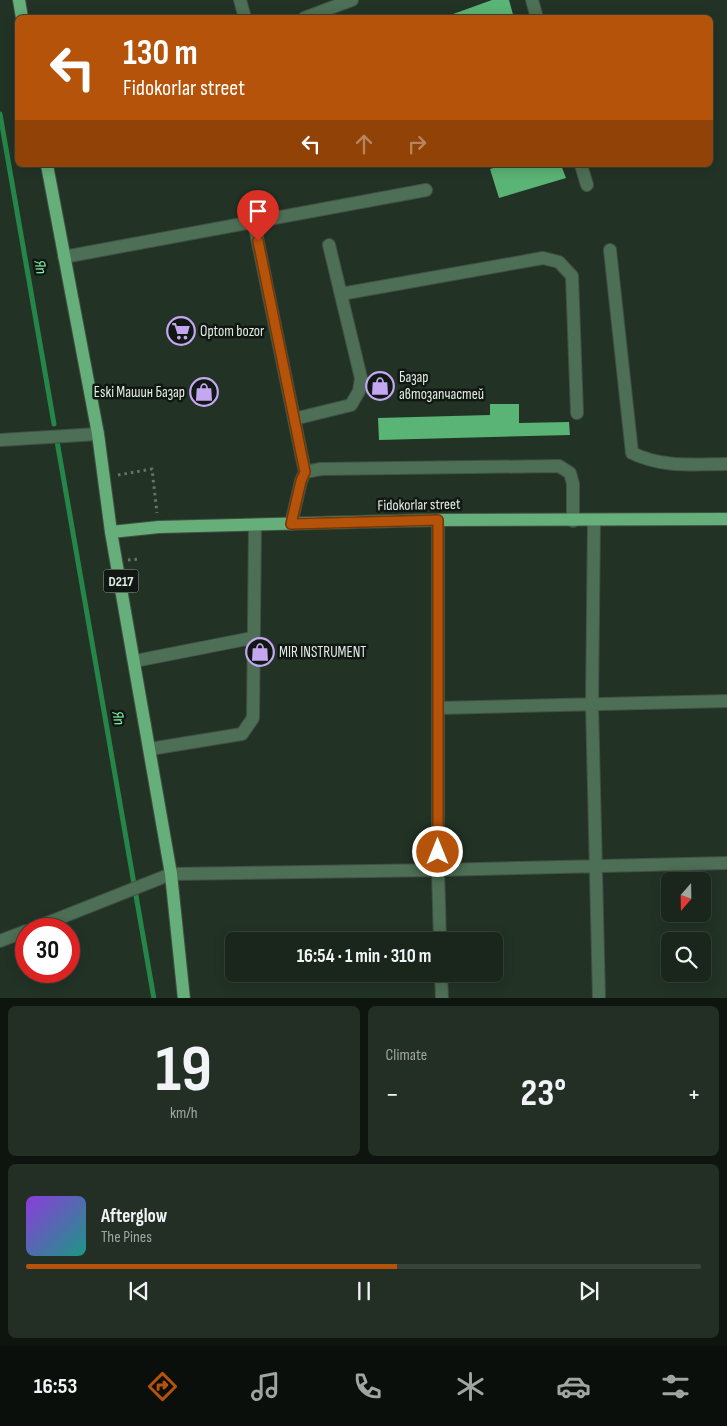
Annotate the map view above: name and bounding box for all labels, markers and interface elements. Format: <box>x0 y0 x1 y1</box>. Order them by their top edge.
text: 130 m <box>123 32 198 75</box>
icon: left <box>40 35 105 100</box>
text: Fidokorlar street <box>123 75 245 102</box>
icon: left <box>297 130 325 158</box>
icon: ahead <box>350 130 378 158</box>
icon: right <box>403 130 431 158</box>
pin <box>237 190 279 241</box>
icon: arrive <box>244 197 272 225</box>
water label: Яп <box>29 258 51 276</box>
supermarket icon: Optom bozor <box>166 316 196 346</box>
place label: Optom bozor <box>200 322 265 341</box>
place label: Базар автозапчастей <box>399 368 484 404</box>
shop icon: Базар автозапчастей <box>365 371 395 401</box>
shop icon: Eski Машин Базар <box>189 377 219 407</box>
place label: Eski Машин Базар <box>94 383 185 402</box>
street label: Fidokorlar street <box>377 495 461 515</box>
road number: D217 <box>104 570 138 592</box>
shop icon: MIR INSTRUMENT <box>245 637 275 667</box>
place label: MIR INSTRUMENT <box>279 643 366 662</box>
water label: Яп <box>107 709 129 727</box>
position arrow <box>411 825 463 877</box>
north arrow <box>661 872 711 922</box>
map controls <box>661 872 711 982</box>
speed limit sign: 30 <box>15 918 80 983</box>
button: search <box>661 932 711 982</box>
text: 16:54 · 1 min · 310 m <box>297 945 431 968</box>
text: 19 <box>156 1032 212 1110</box>
text: Climate <box>386 1046 427 1065</box>
text: 23° <box>520 1071 566 1116</box>
text: − <box>386 1078 399 1111</box>
text: + <box>687 1078 701 1111</box>
text: km/h <box>170 1104 198 1123</box>
text: Afterglow <box>101 1205 167 1228</box>
text: The Pines <box>101 1228 152 1247</box>
icon: previous <box>125 1277 153 1305</box>
icon: pause <box>350 1277 378 1305</box>
icon: next <box>575 1277 603 1305</box>
icon: directions <box>145 1369 180 1404</box>
icon: music <box>248 1369 283 1404</box>
icon: phone <box>350 1369 385 1404</box>
icon: climate <box>453 1369 488 1404</box>
icon: car <box>556 1369 591 1404</box>
icon: filters <box>658 1369 693 1404</box>
text: 16:53 <box>34 1373 77 1400</box>

